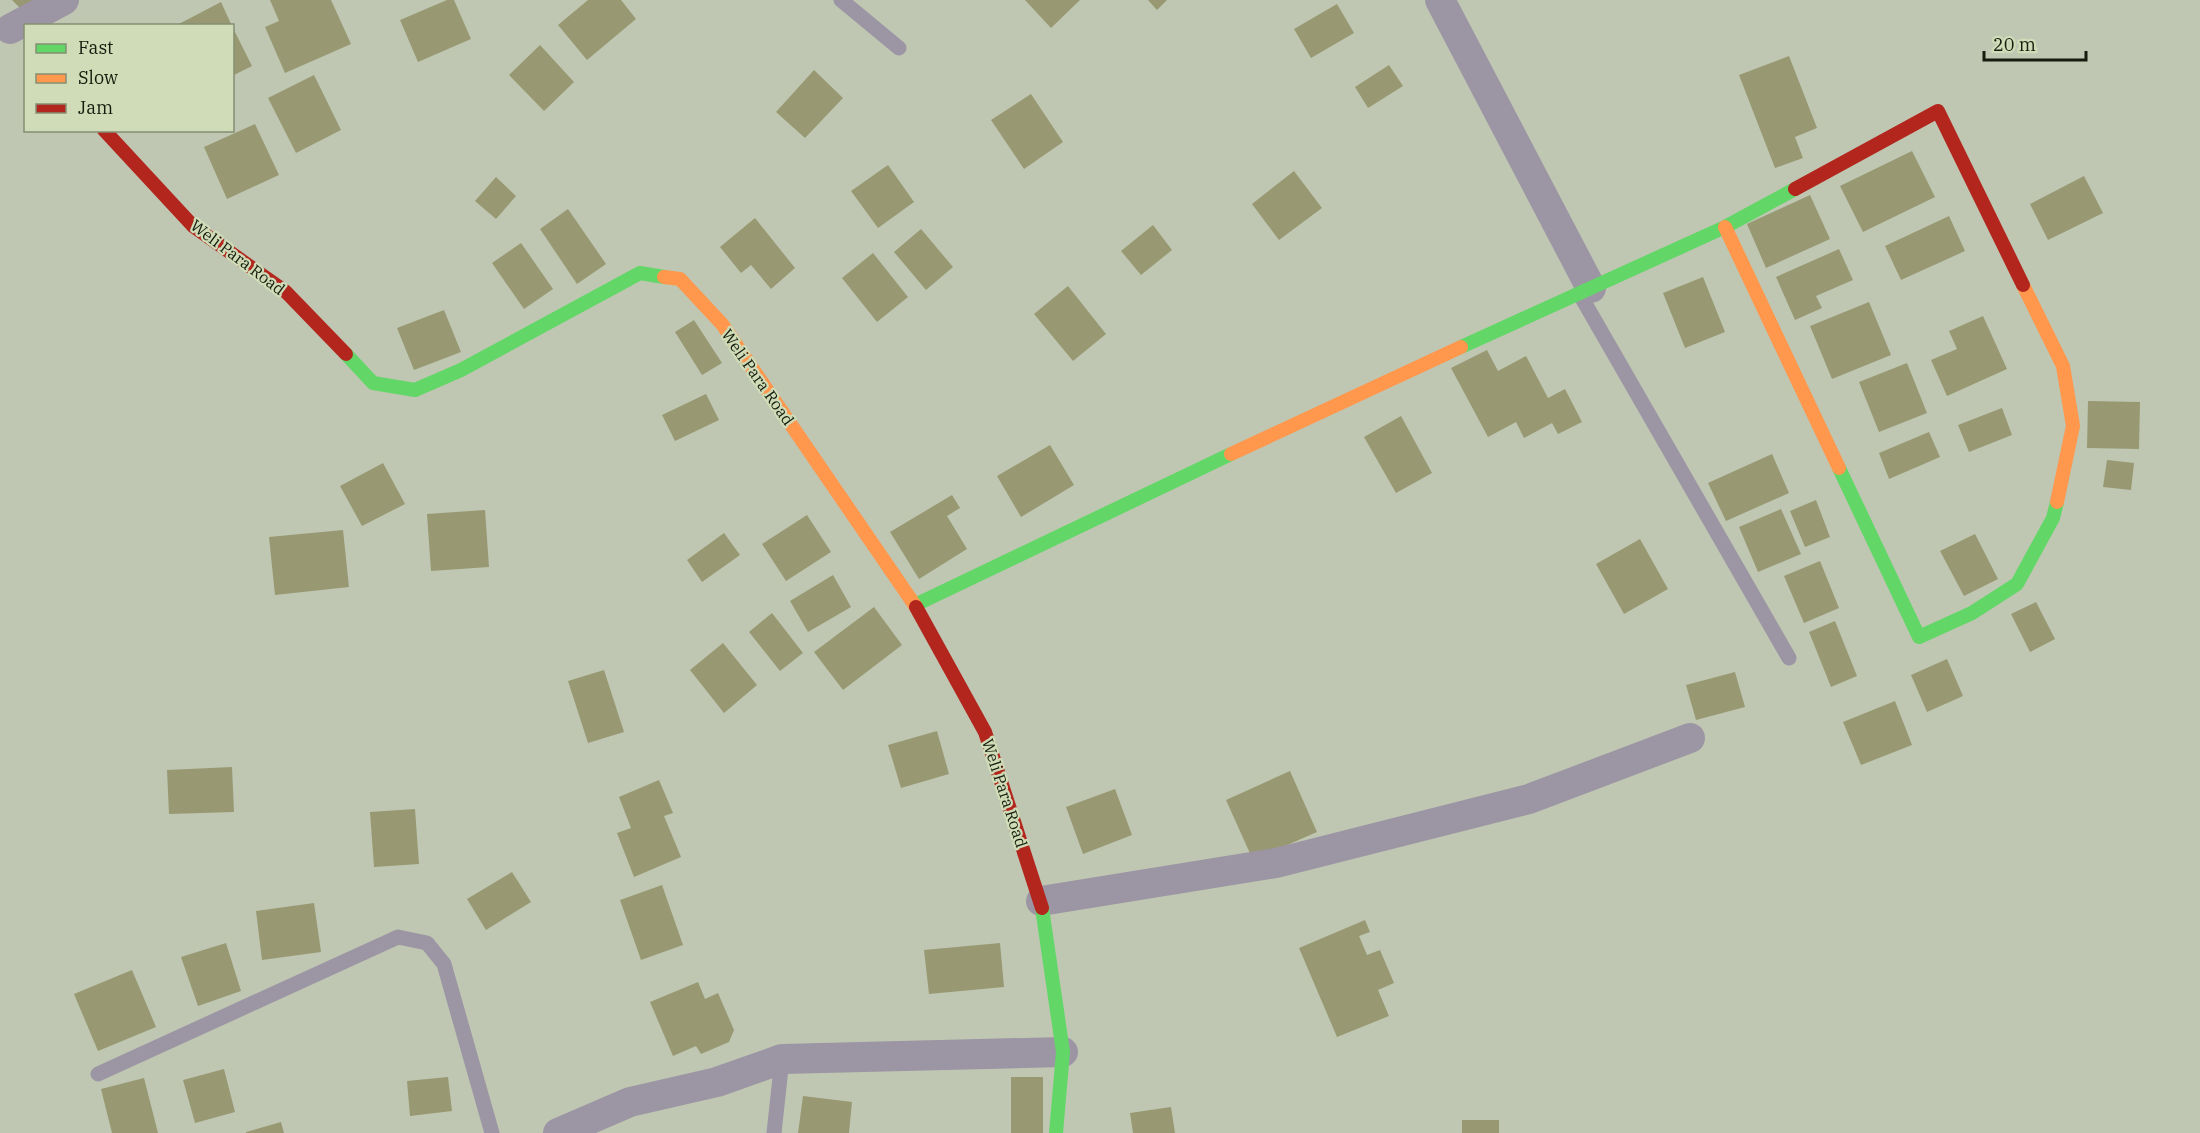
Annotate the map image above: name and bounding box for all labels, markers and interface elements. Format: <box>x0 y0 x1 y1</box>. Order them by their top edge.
legend <box>24 24 234 132</box>
scale bar <box>1984 24 2086 62</box>
text: 20 m <box>1993 33 2036 56</box>
text: Fast <box>78 36 113 59</box>
text: Slow <box>78 66 118 89</box>
text: Jam <box>78 96 113 119</box>
street label: Weli Para Road <box>187 215 289 299</box>
street label: Weli Para Road <box>717 325 799 429</box>
street label: Weli Para Road <box>978 736 1032 850</box>

